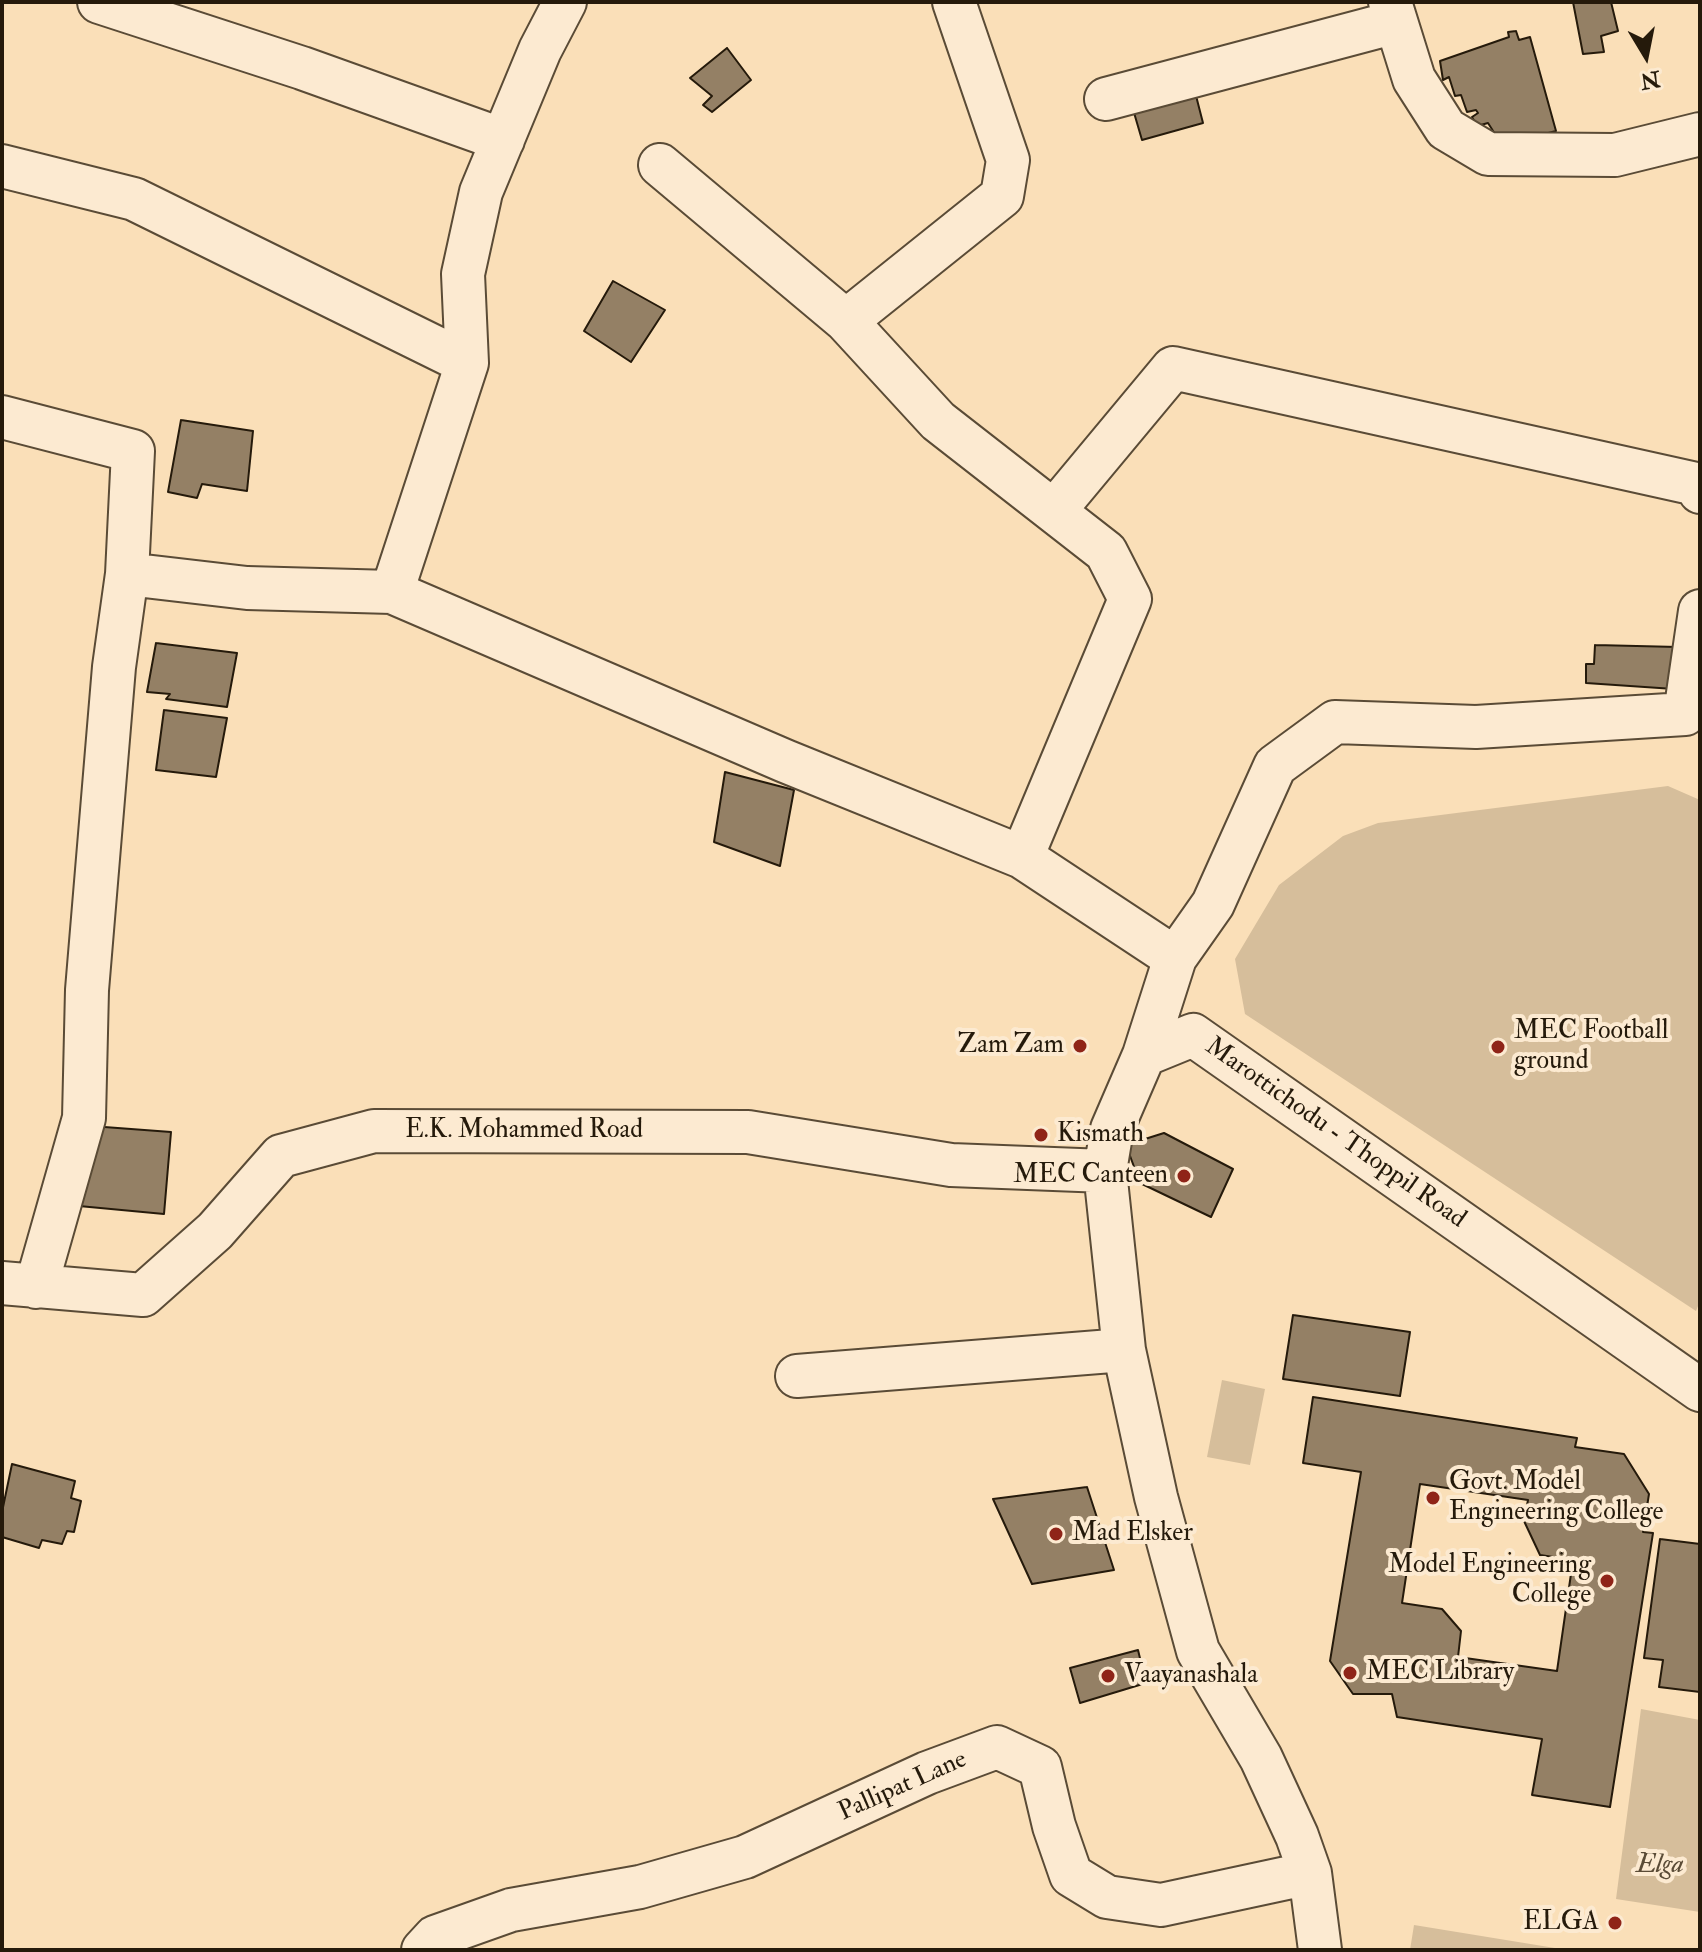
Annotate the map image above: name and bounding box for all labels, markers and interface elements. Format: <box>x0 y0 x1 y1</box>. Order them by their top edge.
north arrow <box>1606 16 1686 96</box>
text: N <box>1638 64 1662 95</box>
place label: MEC Football ground <box>1514 1016 1668 1078</box>
place label: Zam Zam <box>958 1030 1064 1062</box>
street label: Marottichodu - Thoppil Road <box>1199 1032 1471 1236</box>
marker: Zam Zam <box>1071 1037 1089 1055</box>
marker: MEC Football ground <box>1489 1038 1507 1056</box>
street label: E.K. Mohammed Road <box>405 1115 643 1147</box>
place label: Kismath <box>1057 1119 1144 1151</box>
marker: Kismath <box>1032 1126 1050 1144</box>
place label: MEC Canteen <box>1013 1160 1168 1192</box>
marker: MEC Canteen <box>1175 1167 1193 1185</box>
place label: Govt. Model Engineering College <box>1449 1467 1663 1528</box>
marker: Govt. Model Engineering College <box>1424 1489 1442 1507</box>
place label: Mad Elsker <box>1072 1518 1193 1550</box>
marker: Mad Elsker <box>1047 1525 1065 1543</box>
place label: Model Engineering College <box>1388 1550 1591 1612</box>
marker: Model Engineering College <box>1598 1572 1616 1590</box>
place label: MEC Library <box>1366 1657 1514 1689</box>
place label: Vaayanashala <box>1124 1660 1258 1692</box>
marker: MEC Library <box>1341 1664 1359 1682</box>
marker: Vaayanashala <box>1099 1667 1117 1685</box>
street label: Pallipat Lane <box>834 1745 972 1829</box>
park label: Elga <box>1636 1850 1684 1882</box>
place label: ELGA <box>1523 1907 1599 1939</box>
marker: ELGA <box>1606 1914 1624 1932</box>

